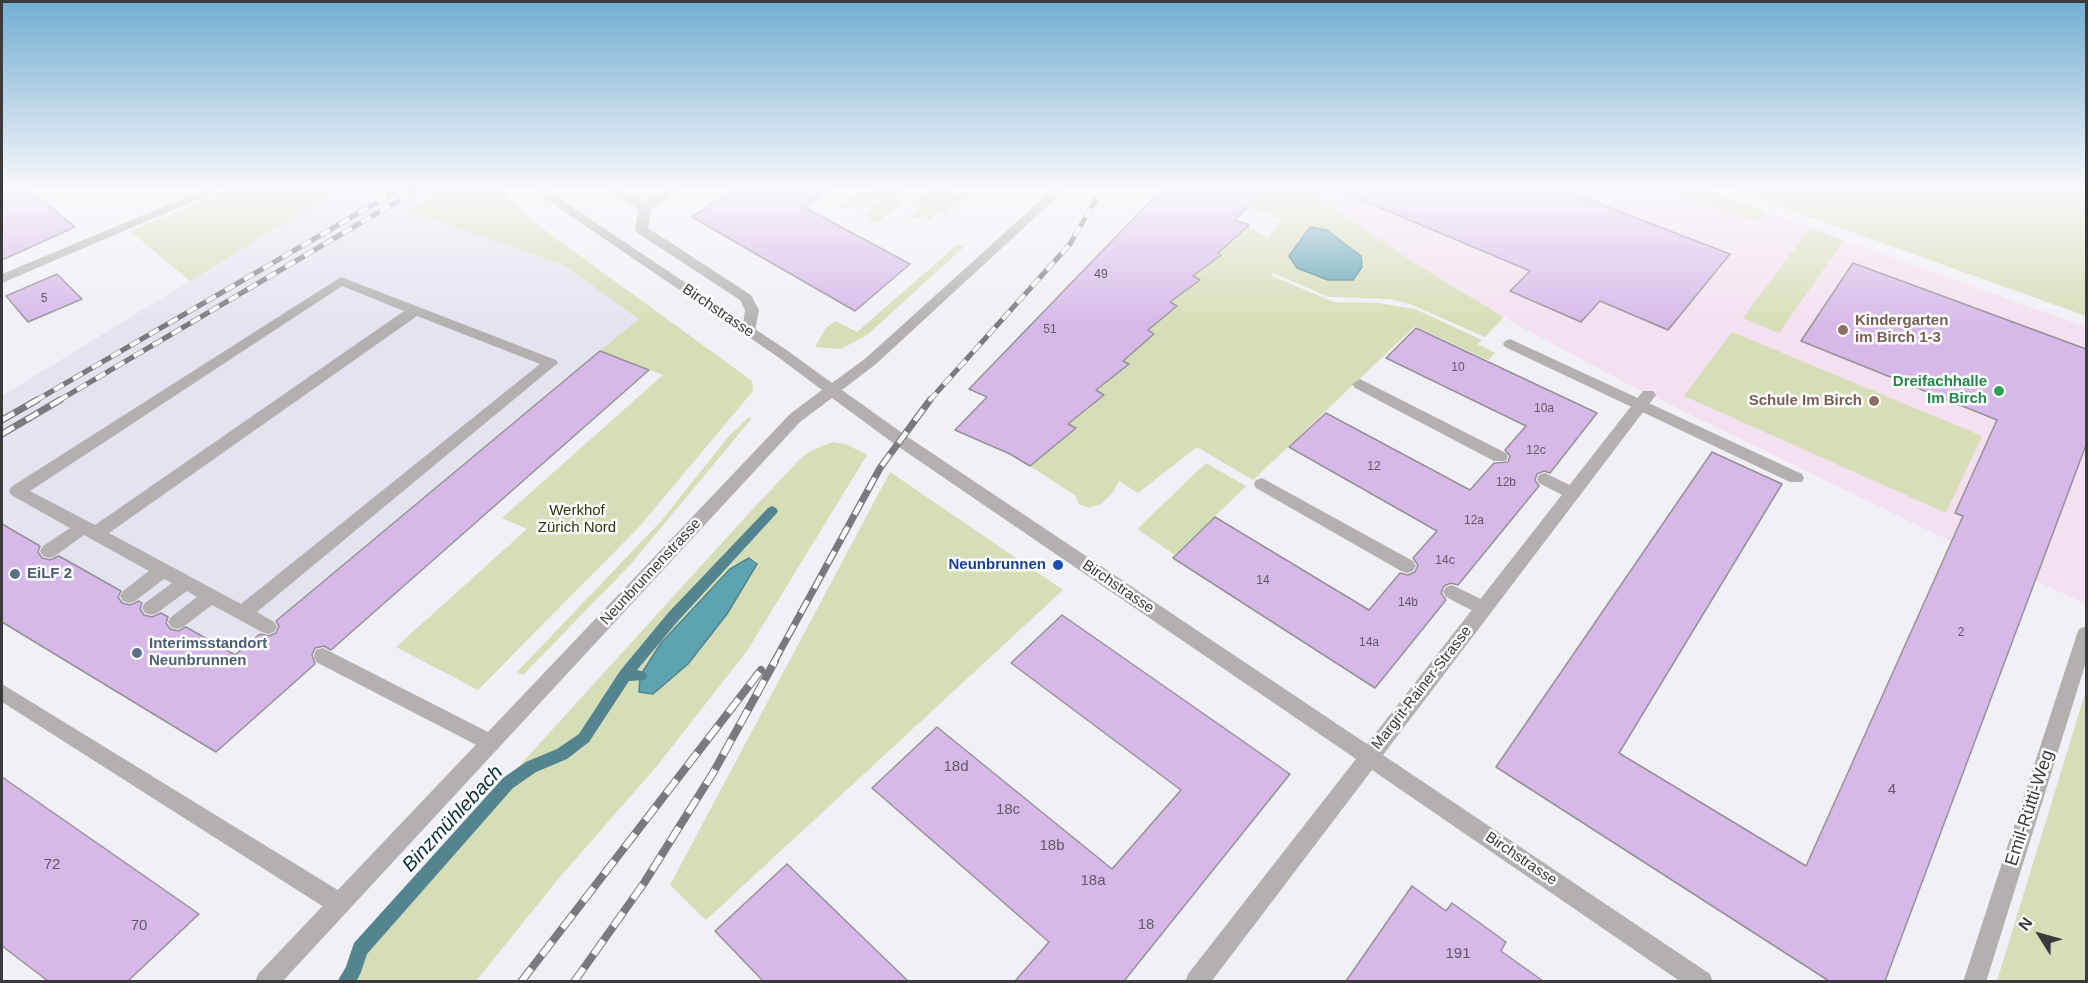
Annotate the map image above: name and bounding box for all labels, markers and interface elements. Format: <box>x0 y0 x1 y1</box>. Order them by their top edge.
house number: 49 <box>1094 268 1108 282</box>
street label: Birchstrasse <box>679 280 757 342</box>
house number: 5 <box>41 292 47 306</box>
place label: Kindergarten im Birch 1-3 <box>1855 312 1948 347</box>
house number: 51 <box>1043 323 1057 337</box>
marker: Kindergarten im Birch 1-3 <box>1836 323 1850 337</box>
house number: 10 <box>1451 361 1465 375</box>
place label: Dreifachhalle Im Birch <box>1893 373 1987 408</box>
marker: Dreifachhalle Im Birch <box>1992 384 2006 398</box>
place label: Schule Im Birch <box>1749 392 1862 410</box>
marker: Schule Im Birch <box>1867 394 1881 408</box>
house number: 10a <box>1534 402 1554 416</box>
house number: 12c <box>1526 444 1546 458</box>
house number: 12 <box>1367 460 1381 474</box>
house number: 12b <box>1496 476 1516 490</box>
park label: Werkhof Zürich Nord <box>538 502 616 537</box>
house number: 12a <box>1464 514 1484 528</box>
street label: Neunbrunnenstrasse <box>597 515 705 629</box>
house number: 14c <box>1435 554 1455 568</box>
place label: Neunbrunnen <box>949 556 1046 574</box>
street label: Birchstrasse <box>1079 556 1157 618</box>
marker: Neunbrunnen <box>1051 558 1065 572</box>
place label: EiLF 2 <box>27 565 72 583</box>
marker: EiLF 2 <box>8 567 22 581</box>
house number: 14 <box>1256 574 1270 588</box>
house number: 14b <box>1398 596 1418 610</box>
street label: Margrit-Rainer-Strasse <box>1368 623 1476 753</box>
house number: 2 <box>1958 626 1964 640</box>
place label: Interimsstandort Neunbrunnen <box>149 635 267 670</box>
house number: 14a <box>1359 636 1379 650</box>
marker: Interimsstandort Neunbrunnen <box>130 646 144 660</box>
street label: Emil-Rütti-Weg <box>2001 747 2059 869</box>
house number: 18d <box>943 758 969 776</box>
water label: Binzmühlebach <box>398 761 508 877</box>
house number: 4 <box>1888 781 1896 799</box>
house number: 18c <box>996 801 1020 819</box>
street label: Birchstrasse <box>1482 828 1560 890</box>
house number: 18b <box>1039 837 1065 855</box>
house number: 72 <box>44 856 60 874</box>
house number: 18a <box>1080 872 1106 890</box>
north arrow <box>2010 905 2070 965</box>
text: N <box>2015 914 2035 934</box>
house number: 18 <box>1138 916 1154 934</box>
house number: 70 <box>131 917 147 935</box>
house number: 191 <box>1445 945 1471 963</box>

